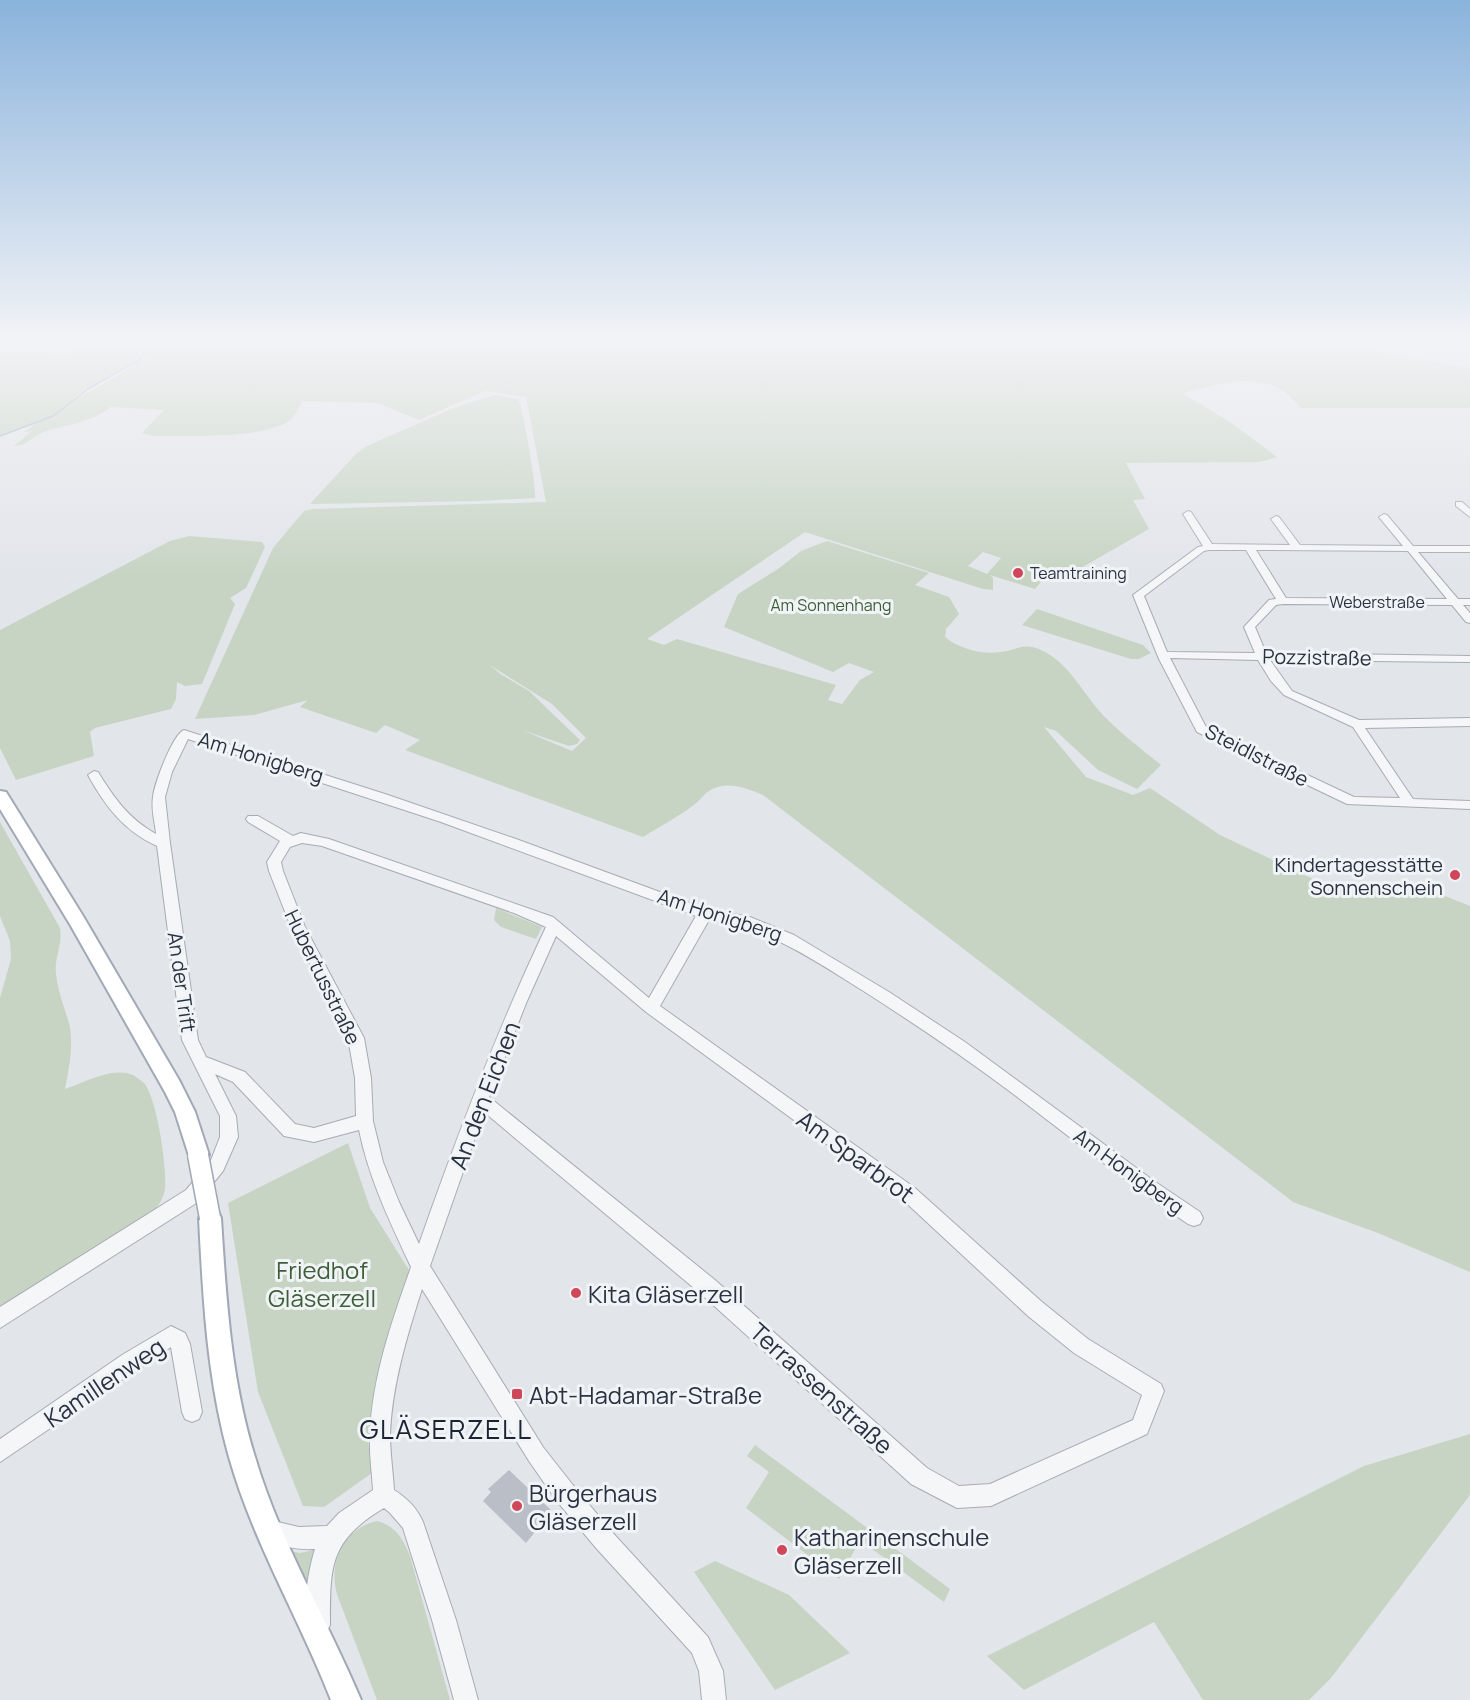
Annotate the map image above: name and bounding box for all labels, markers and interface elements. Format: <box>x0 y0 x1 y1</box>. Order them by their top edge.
place label: Teamtraining <box>1030 562 1127 584</box>
marker: Teamtraining <box>1011 566 1025 580</box>
street label: Weberstraße <box>1329 591 1425 613</box>
park label: Am Sonnenhang <box>770 594 892 616</box>
street label: Pozzistraße <box>1262 643 1372 671</box>
street label: Steidlstraße <box>1201 717 1313 793</box>
street label: Am Honigberg <box>195 725 327 789</box>
place label: Kindertagesstätte Sonnenschein <box>1275 851 1443 901</box>
marker: Kindertagesstätte Sonnenschein <box>1448 868 1462 882</box>
street label: Am Honigberg <box>654 882 786 948</box>
street label: Hubertusstraße <box>279 905 367 1049</box>
street label: An der Trift <box>162 930 202 1034</box>
street label: An den Eichen <box>441 1016 527 1174</box>
street label: Am Sparbrot <box>791 1102 921 1210</box>
street label: Am Honigberg <box>1069 1122 1189 1220</box>
park label: Friedhof Gläserzell <box>268 1253 376 1314</box>
place label: Kita Gläserzell <box>588 1277 744 1310</box>
marker: Kita Gläserzell <box>569 1286 583 1300</box>
street label: Terrassenstraße <box>743 1315 901 1461</box>
street label: Kamillenweg <box>37 1330 171 1434</box>
place label: Abt-Hadamar-Straße <box>529 1378 762 1411</box>
marker: Abt-Hadamar-Straße <box>510 1387 524 1401</box>
district label: GLÄSERZELL <box>360 1410 532 1447</box>
place label: Bürgerhaus Gläserzell <box>529 1476 657 1537</box>
marker: Bürgerhaus Gläserzell <box>510 1499 524 1513</box>
place label: Katharinenschule Gläserzell <box>794 1520 989 1581</box>
marker: Katharinenschule Gläserzell <box>775 1543 789 1557</box>

